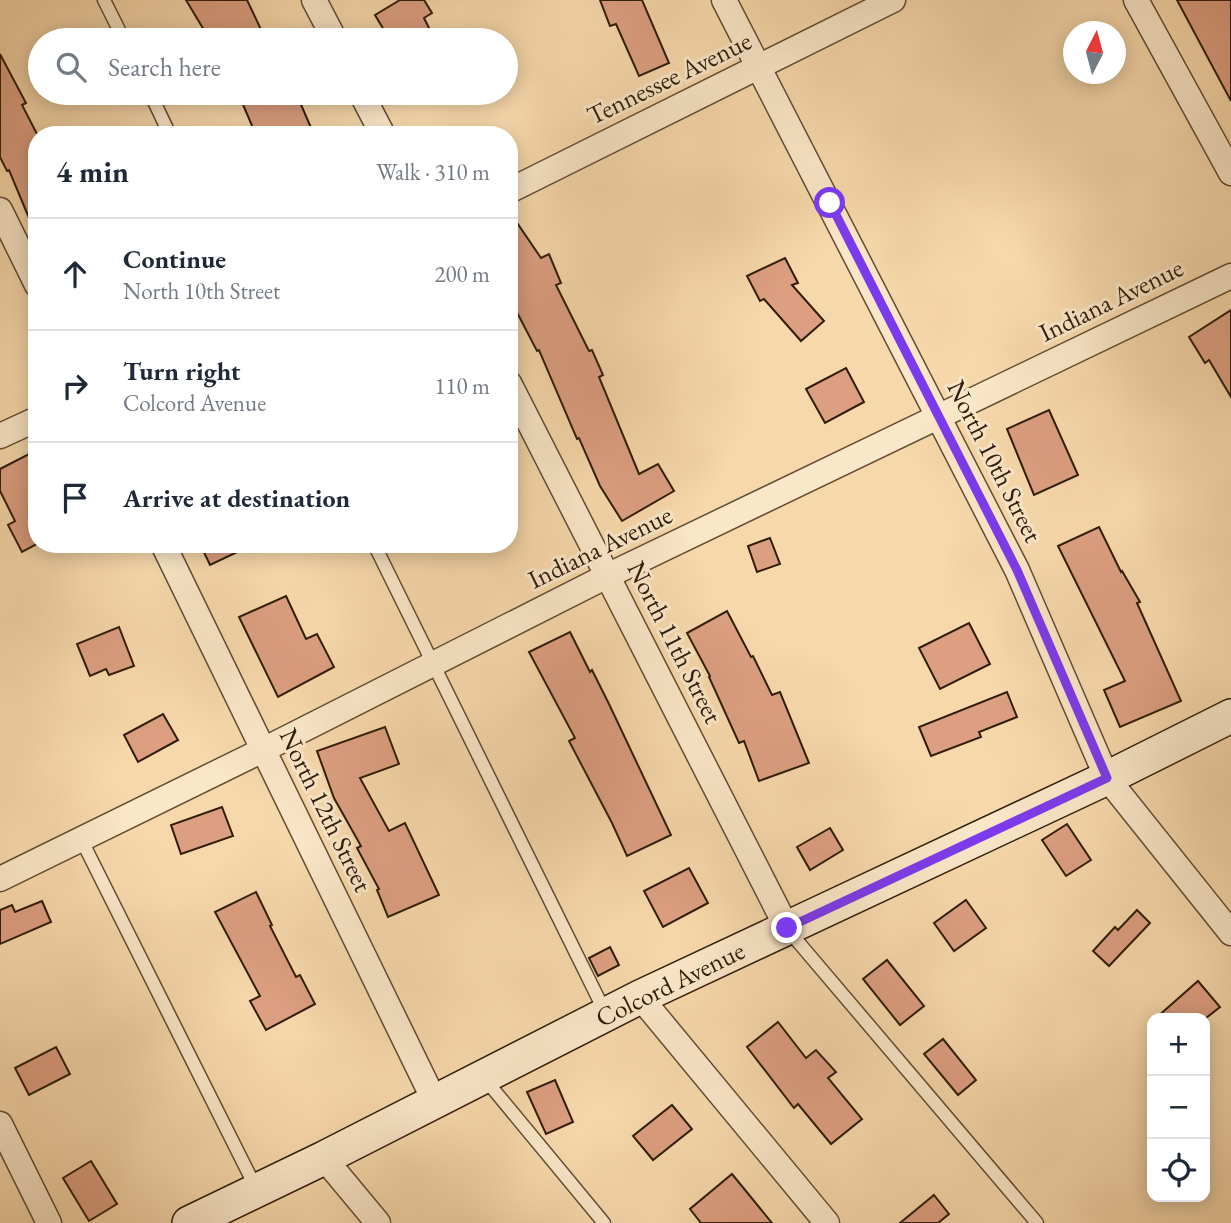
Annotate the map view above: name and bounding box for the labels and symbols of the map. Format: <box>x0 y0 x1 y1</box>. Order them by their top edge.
north arrow <box>1063 21 1126 84</box>
street label: Tennessee Avenue <box>581 23 757 133</box>
route start <box>814 187 845 218</box>
street label: Indiana Avenue <box>1033 250 1189 350</box>
street label: North 10th Street <box>940 374 1050 548</box>
street label: Indiana Avenue <box>522 497 678 597</box>
street label: North 11th Street <box>620 555 730 729</box>
street label: North 12th Street <box>272 723 380 897</box>
route end <box>771 912 802 943</box>
street label: Colcord Avenue <box>590 933 750 1035</box>

